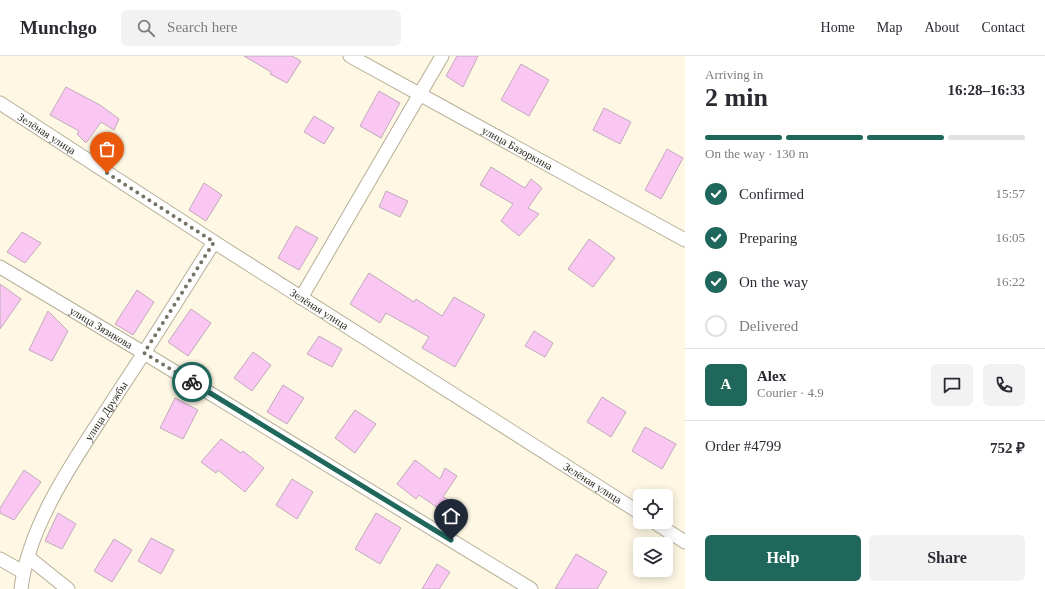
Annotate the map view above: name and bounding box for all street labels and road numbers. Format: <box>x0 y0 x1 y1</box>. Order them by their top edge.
street label: Зелёная улица <box>16 110 78 157</box>
street label: улица Базоркина <box>480 124 555 172</box>
street label: Зелёная улица <box>288 286 351 332</box>
street label: улица Зязикова <box>68 304 135 351</box>
street label: улица Дружбы <box>82 378 130 443</box>
street label: Зелёная улица <box>561 460 624 506</box>

